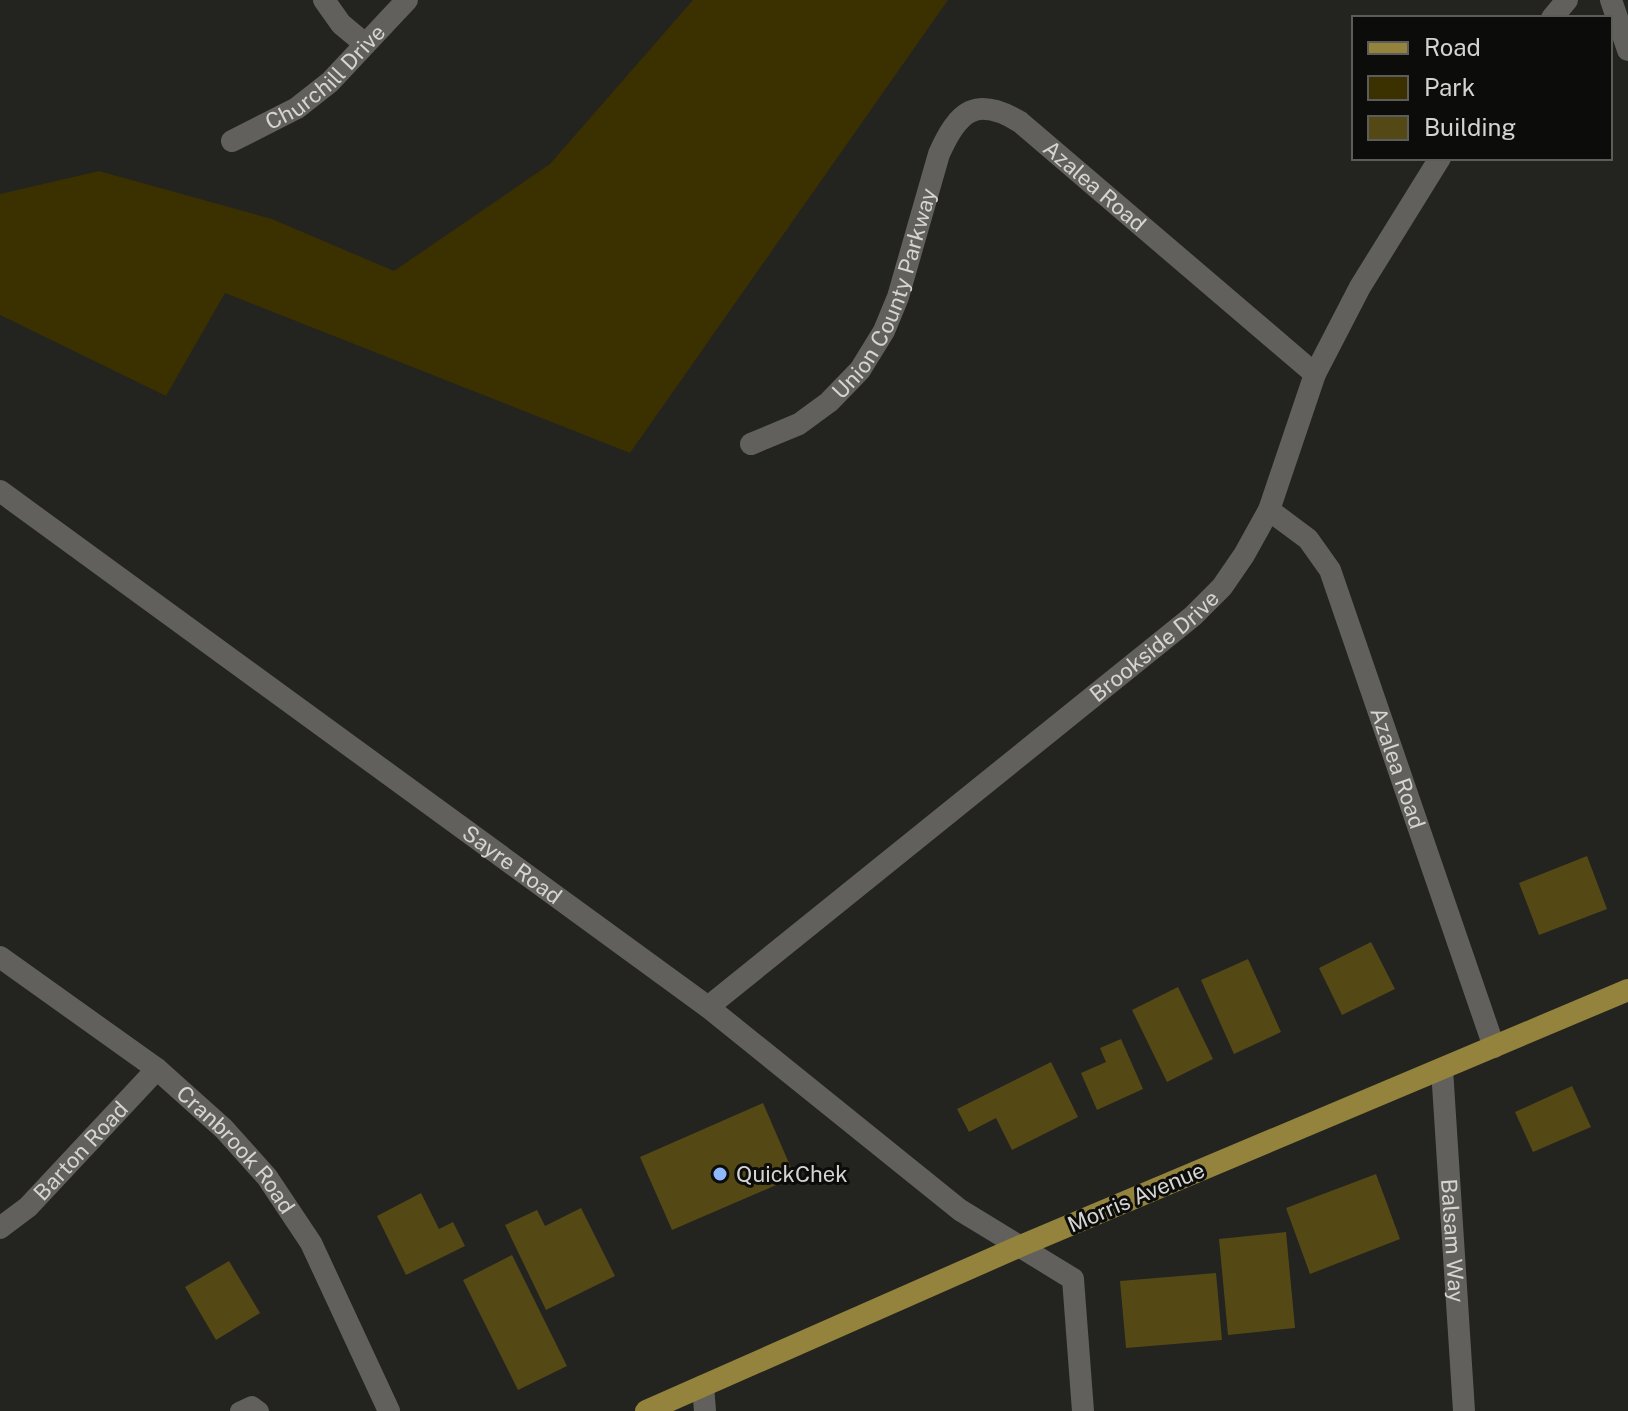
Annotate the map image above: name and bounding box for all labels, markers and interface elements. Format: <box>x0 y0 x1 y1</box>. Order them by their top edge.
legend <box>1352 16 1612 160</box>
street label: Churchill Drive <box>261 19 390 135</box>
text: Road <box>1424 33 1481 61</box>
text: Park <box>1424 73 1475 101</box>
text: Building <box>1424 113 1516 141</box>
street label: Azalea Road <box>1038 135 1151 237</box>
street label: Union County Parkway <box>826 185 942 404</box>
street label: Brookside Drive <box>1084 585 1224 707</box>
street label: Azalea Road <box>1365 704 1431 832</box>
street label: Sayre Road <box>458 820 567 909</box>
street label: Cranbrook Road <box>171 1080 301 1218</box>
street label: Barton Road <box>28 1096 133 1206</box>
street label: Morris Avenue <box>1064 1156 1208 1238</box>
place label: QuickChek <box>736 1161 848 1187</box>
marker: QuickChek <box>711 1165 729 1183</box>
street label: Balsam Way <box>1436 1178 1470 1304</box>

